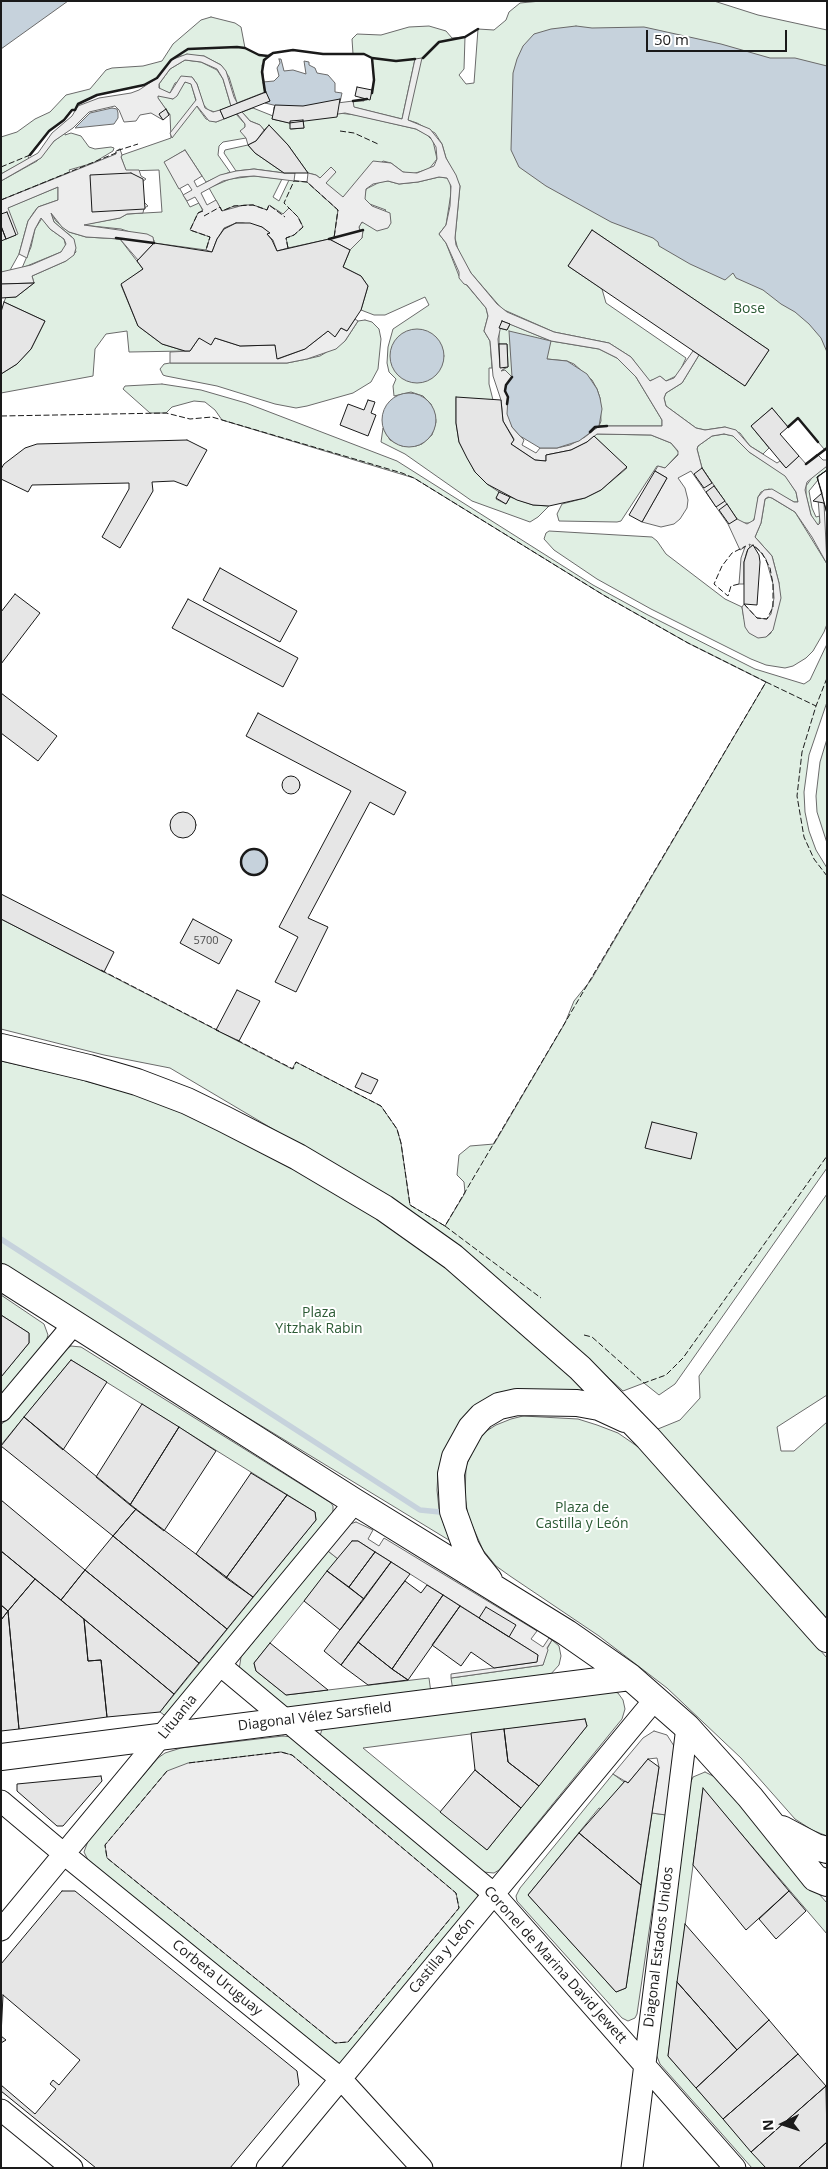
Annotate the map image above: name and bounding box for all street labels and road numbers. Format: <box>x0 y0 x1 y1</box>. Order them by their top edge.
street label: Lituania <box>155 1691 201 1743</box>
street label: Diagonal Vélez Sarsfield <box>237 1699 393 1735</box>
street label: Diagonal Estados Unidos <box>641 1866 677 2028</box>
street label: Coronel de Marina David Jewett <box>480 1883 630 2047</box>
street label: Castilla y León <box>406 1915 478 1997</box>
street label: Corbeta Uruguay <box>168 1936 266 2020</box>

